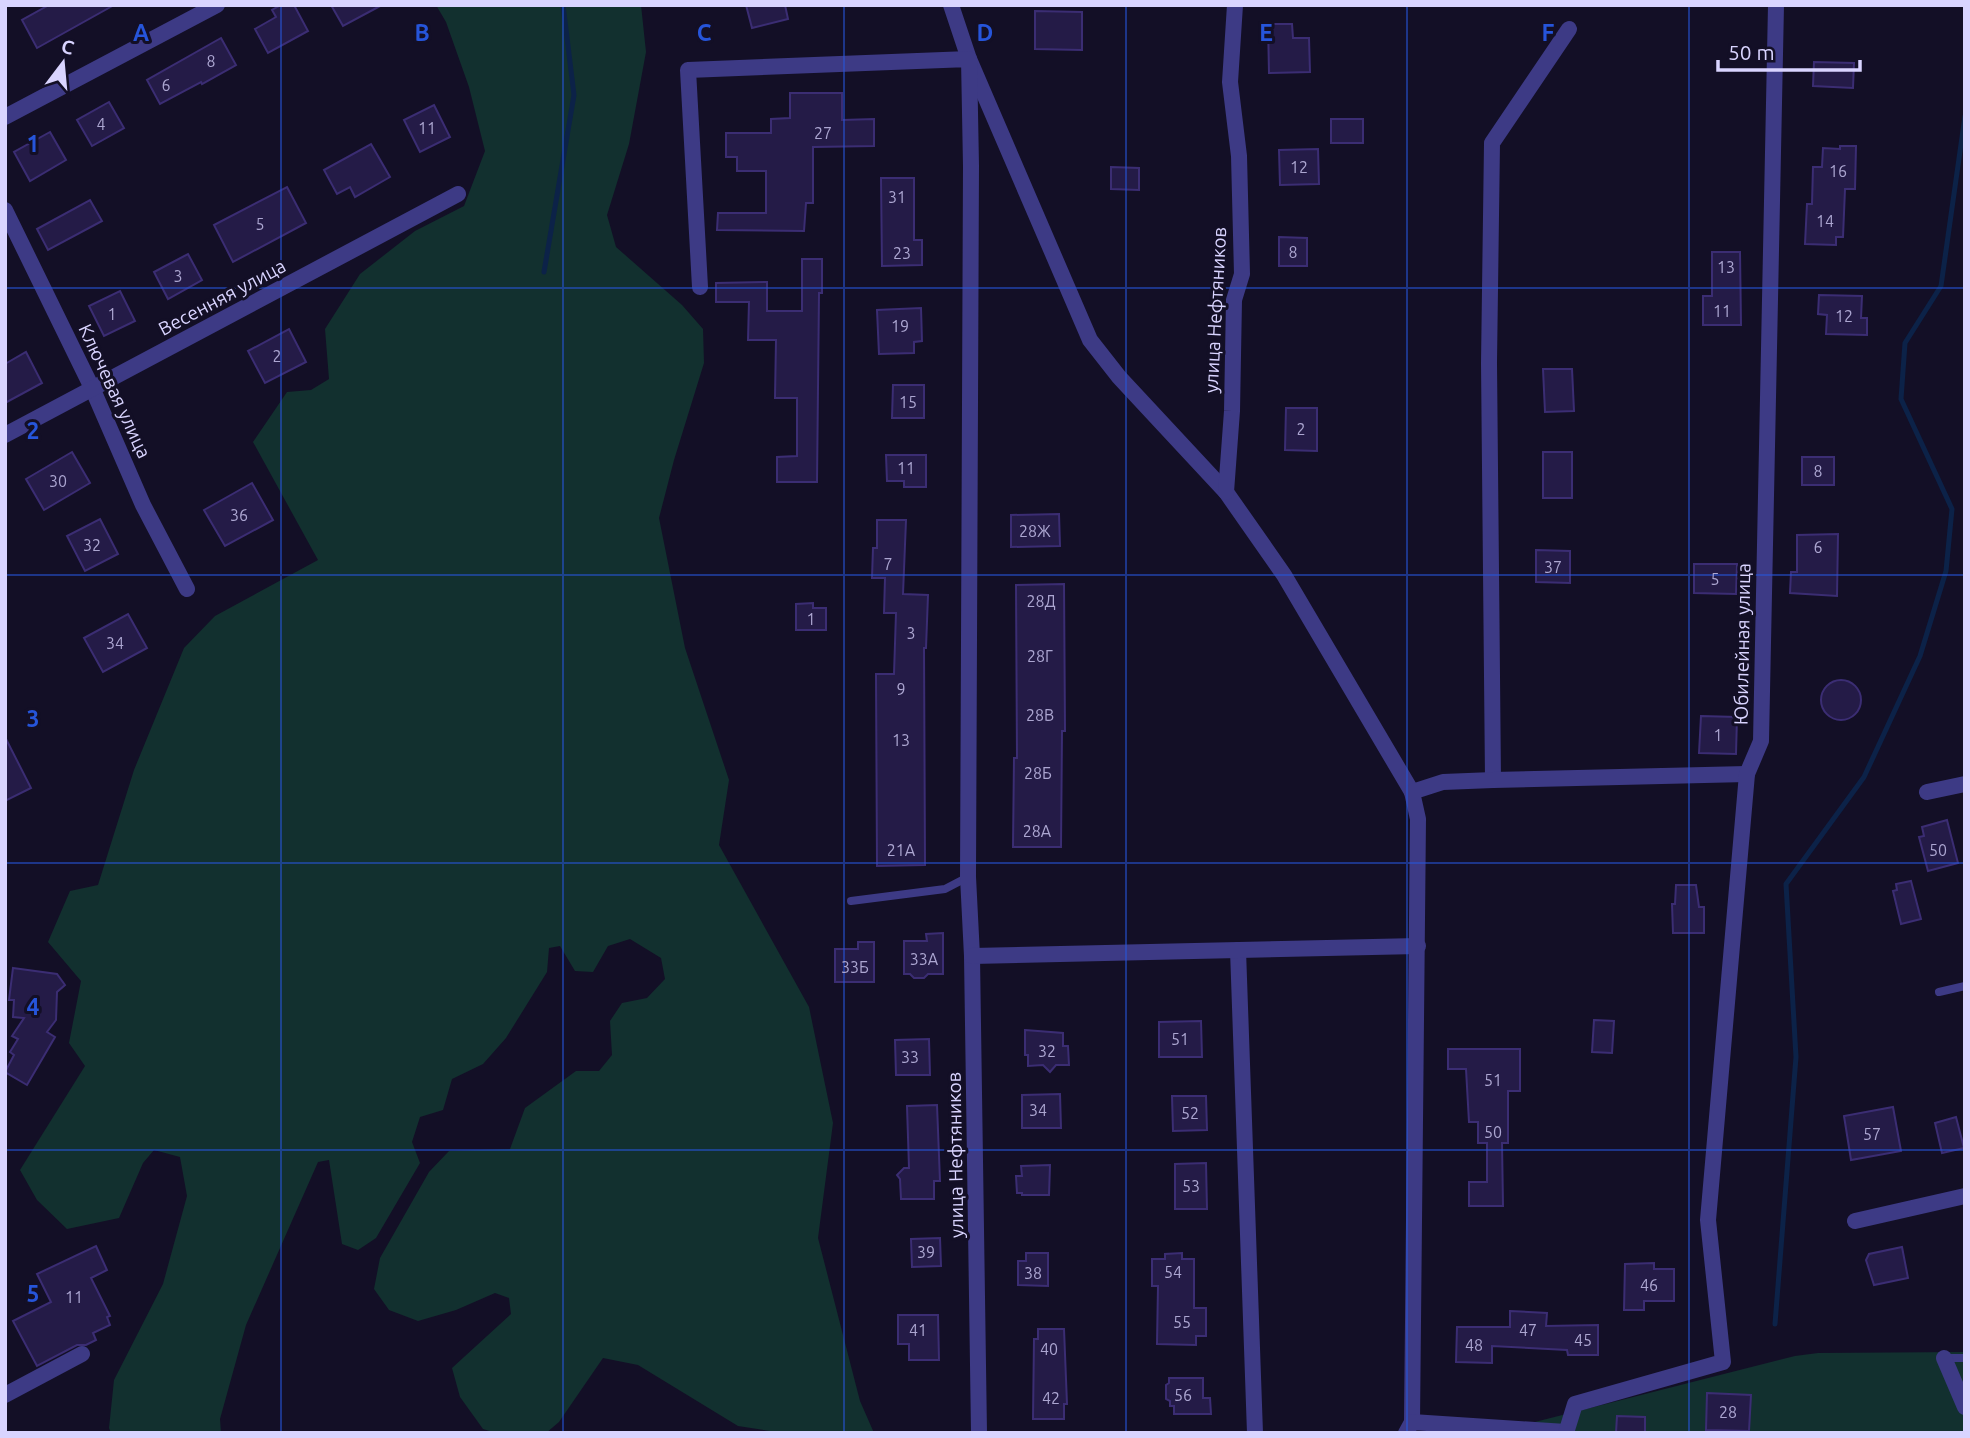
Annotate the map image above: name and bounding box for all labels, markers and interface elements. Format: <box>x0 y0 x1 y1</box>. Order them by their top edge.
text: A <box>133 20 149 45</box>
text: B <box>414 20 430 45</box>
text: C <box>697 20 712 45</box>
text: D <box>977 20 993 45</box>
text: E <box>1259 20 1273 45</box>
text: F <box>1542 20 1555 45</box>
north arrow <box>28 28 98 98</box>
scale bar <box>1718 28 1860 72</box>
text: С <box>59 34 77 59</box>
text: 50 m <box>1728 40 1775 64</box>
house number: 8 <box>206 52 216 70</box>
house number: 6 <box>161 76 171 94</box>
house number: 4 <box>96 115 106 133</box>
house number: 11 <box>418 119 436 137</box>
house number: 27 <box>814 124 832 142</box>
text: 1 <box>27 131 39 156</box>
house number: 12 <box>1290 158 1308 176</box>
house number: 16 <box>1829 162 1847 180</box>
house number: 31 <box>888 188 906 206</box>
house number: 14 <box>1816 212 1834 230</box>
house number: 5 <box>255 215 265 233</box>
street label: улица Нефтяников <box>1200 226 1230 394</box>
house number: 8 <box>1288 243 1298 261</box>
house number: 23 <box>893 244 911 262</box>
street label: Весенняя улица <box>155 254 289 340</box>
house number: 13 <box>1717 258 1735 276</box>
house number: 3 <box>173 267 183 285</box>
house number: 11 <box>1713 302 1731 320</box>
house number: 1 <box>107 305 117 323</box>
house number: 12 <box>1835 307 1853 325</box>
house number: 19 <box>891 317 909 335</box>
street label: Ключевая улица <box>74 320 156 462</box>
house number: 2 <box>272 347 282 365</box>
house number: 15 <box>899 393 917 411</box>
text: 2 <box>27 418 39 443</box>
house number: 2 <box>1296 420 1306 438</box>
house number: 11 <box>897 459 915 477</box>
house number: 8 <box>1813 462 1823 480</box>
house number: 30 <box>49 472 67 490</box>
house number: 36 <box>230 506 248 524</box>
house number: 28Ж <box>1019 522 1051 540</box>
house number: 32 <box>83 536 101 554</box>
house number: 6 <box>1813 538 1823 556</box>
house number: 7 <box>883 555 893 573</box>
house number: 37 <box>1544 558 1562 576</box>
street label: Юбилейная улица <box>1730 563 1754 725</box>
house number: 5 <box>1710 570 1720 588</box>
house number: 28Д <box>1026 592 1056 610</box>
house number: 1 <box>806 610 816 628</box>
house number: 3 <box>906 624 916 642</box>
house number: 34 <box>106 634 124 652</box>
house number: 28Г <box>1027 647 1053 665</box>
house number: 9 <box>896 680 906 698</box>
text: 3 <box>27 706 39 731</box>
house number: 28В <box>1026 706 1054 724</box>
house number: 1 <box>1713 726 1723 744</box>
house number: 13 <box>892 731 910 749</box>
house number: 28Б <box>1024 764 1052 782</box>
house number: 28А <box>1023 822 1052 840</box>
house number: 21А <box>887 841 916 859</box>
house number: 50 <box>1929 841 1947 859</box>
house number: 33А <box>910 950 939 968</box>
house number: 33Б <box>841 958 869 976</box>
text: 4 <box>27 994 40 1019</box>
house number: 51 <box>1171 1030 1189 1048</box>
house number: 32 <box>1038 1042 1056 1060</box>
house number: 33 <box>901 1048 919 1066</box>
house number: 51 <box>1484 1071 1502 1089</box>
street label: улица Нефтяников <box>943 1072 967 1238</box>
house number: 34 <box>1029 1101 1047 1119</box>
house number: 52 <box>1181 1104 1199 1122</box>
house number: 50 <box>1484 1123 1502 1141</box>
house number: 57 <box>1863 1125 1881 1143</box>
house number: 53 <box>1182 1177 1200 1195</box>
house number: 39 <box>917 1243 935 1261</box>
house number: 54 <box>1164 1263 1182 1281</box>
house number: 38 <box>1024 1264 1042 1282</box>
house number: 46 <box>1640 1276 1658 1294</box>
text: 5 <box>27 1281 39 1306</box>
house number: 11 <box>65 1288 83 1306</box>
house number: 55 <box>1173 1313 1191 1331</box>
house number: 41 <box>909 1321 927 1339</box>
house number: 47 <box>1519 1321 1537 1339</box>
house number: 45 <box>1574 1331 1592 1349</box>
house number: 48 <box>1465 1336 1483 1354</box>
house number: 40 <box>1040 1340 1058 1358</box>
house number: 56 <box>1174 1386 1192 1404</box>
house number: 42 <box>1042 1389 1060 1407</box>
house number: 28 <box>1719 1403 1737 1421</box>

